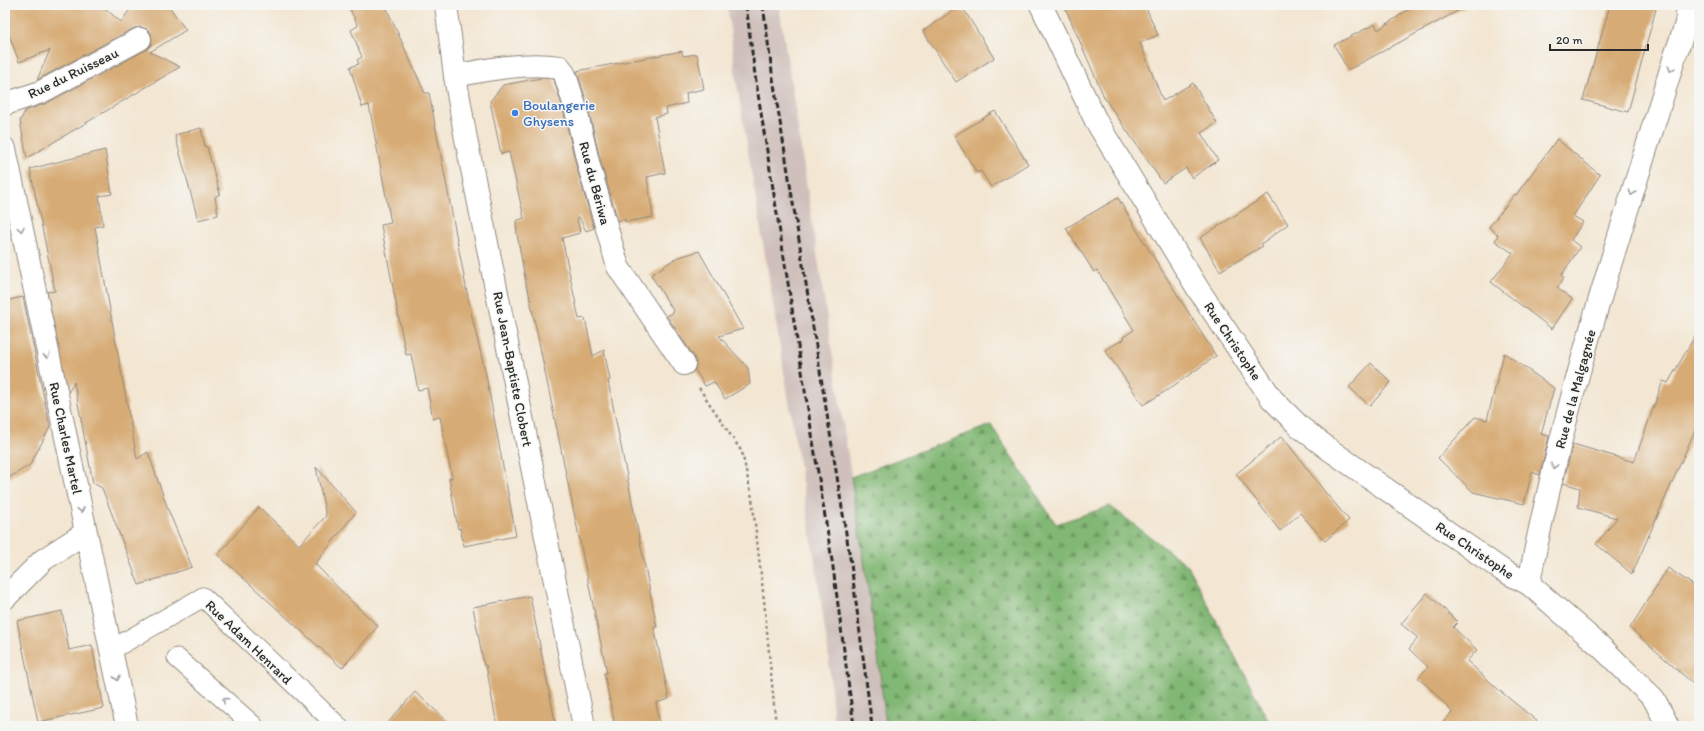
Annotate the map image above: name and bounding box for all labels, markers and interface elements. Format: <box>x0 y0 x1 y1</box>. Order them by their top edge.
scale bar <box>1550 26 1648 52</box>
text: 20 m <box>1556 33 1583 47</box>
street label: Rue du Ruisseau <box>25 44 122 103</box>
one-way arrow <box>1667 66 1676 73</box>
place label: Boulangerie Ghysens <box>523 97 596 130</box>
marker: Boulangerie Ghysens <box>510 108 520 118</box>
street label: Rue du Bériwa <box>575 140 614 227</box>
one-way arrow <box>1629 190 1637 197</box>
one-way arrow <box>16 225 25 232</box>
street label: Rue Jean-Baptiste Clobert <box>489 290 536 448</box>
street label: Rue Christophe <box>1200 299 1265 384</box>
street label: Rue de la Malgagnée <box>1551 327 1600 451</box>
one-way arrow <box>43 353 51 359</box>
street label: Rue Charles Martel <box>45 380 86 496</box>
one-way arrow <box>1551 463 1559 470</box>
one-way arrow <box>77 507 85 513</box>
street label: Rue Christophe <box>1432 518 1518 583</box>
street label: Rue Adam Henrard <box>202 597 296 688</box>
one-way arrow <box>112 675 120 682</box>
one-way arrow <box>222 698 229 705</box>

